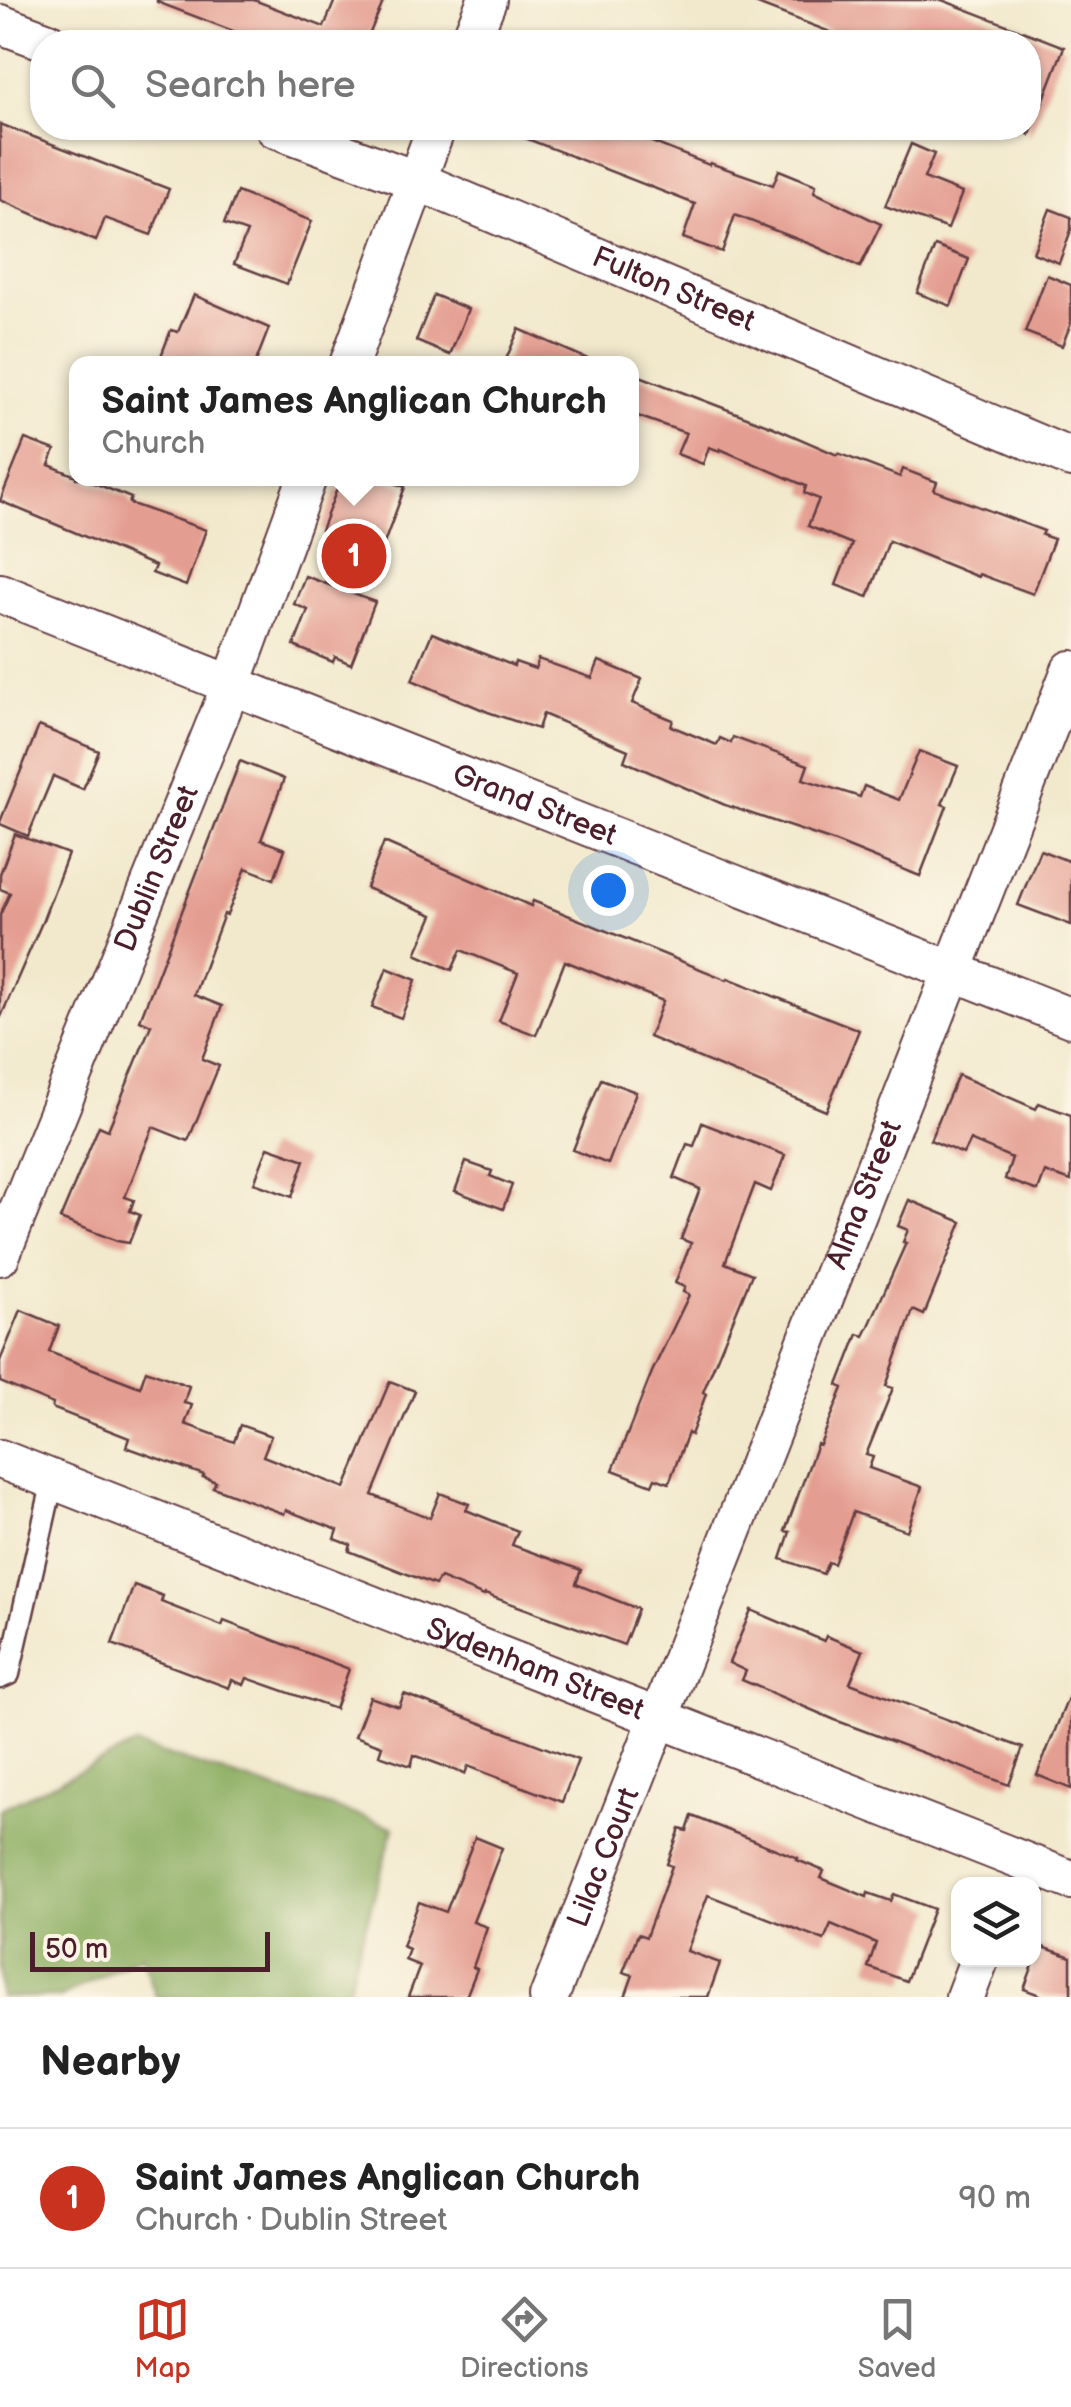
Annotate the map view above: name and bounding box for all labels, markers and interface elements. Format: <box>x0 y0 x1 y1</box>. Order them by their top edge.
search box <box>30 30 1041 140</box>
icon: search <box>65 58 120 113</box>
text: Search here <box>145 63 356 108</box>
street label: Fulton Street <box>587 239 760 340</box>
popup <box>69 356 639 486</box>
text: Saint James Anglican Church <box>101 379 607 424</box>
text: Church <box>101 424 205 463</box>
pin: 1 <box>322 518 386 594</box>
street label: Grand Street <box>447 756 622 854</box>
street label: Dublin Street <box>107 780 207 957</box>
your location <box>583 865 634 916</box>
street label: Alma Street <box>819 1115 910 1274</box>
street label: Sydenham Street <box>421 1610 649 1728</box>
street label: Lilac Court <box>560 1782 648 1932</box>
map controls <box>951 1877 1041 1967</box>
button: layers <box>951 1877 1041 1967</box>
scale bar <box>30 1927 270 1972</box>
text: 50 m <box>45 1933 108 1966</box>
text: Nearby <box>40 2037 180 2088</box>
text: Saint James Anglican Church <box>135 2156 640 2201</box>
text: 1 <box>66 2179 79 2218</box>
text: 90 m <box>959 2179 1031 2218</box>
text: Church · Dublin Street <box>135 2201 447 2240</box>
tab: Map <box>135 2292 191 2385</box>
tab: Directions <box>460 2292 589 2385</box>
tab: Saved <box>858 2292 936 2385</box>

